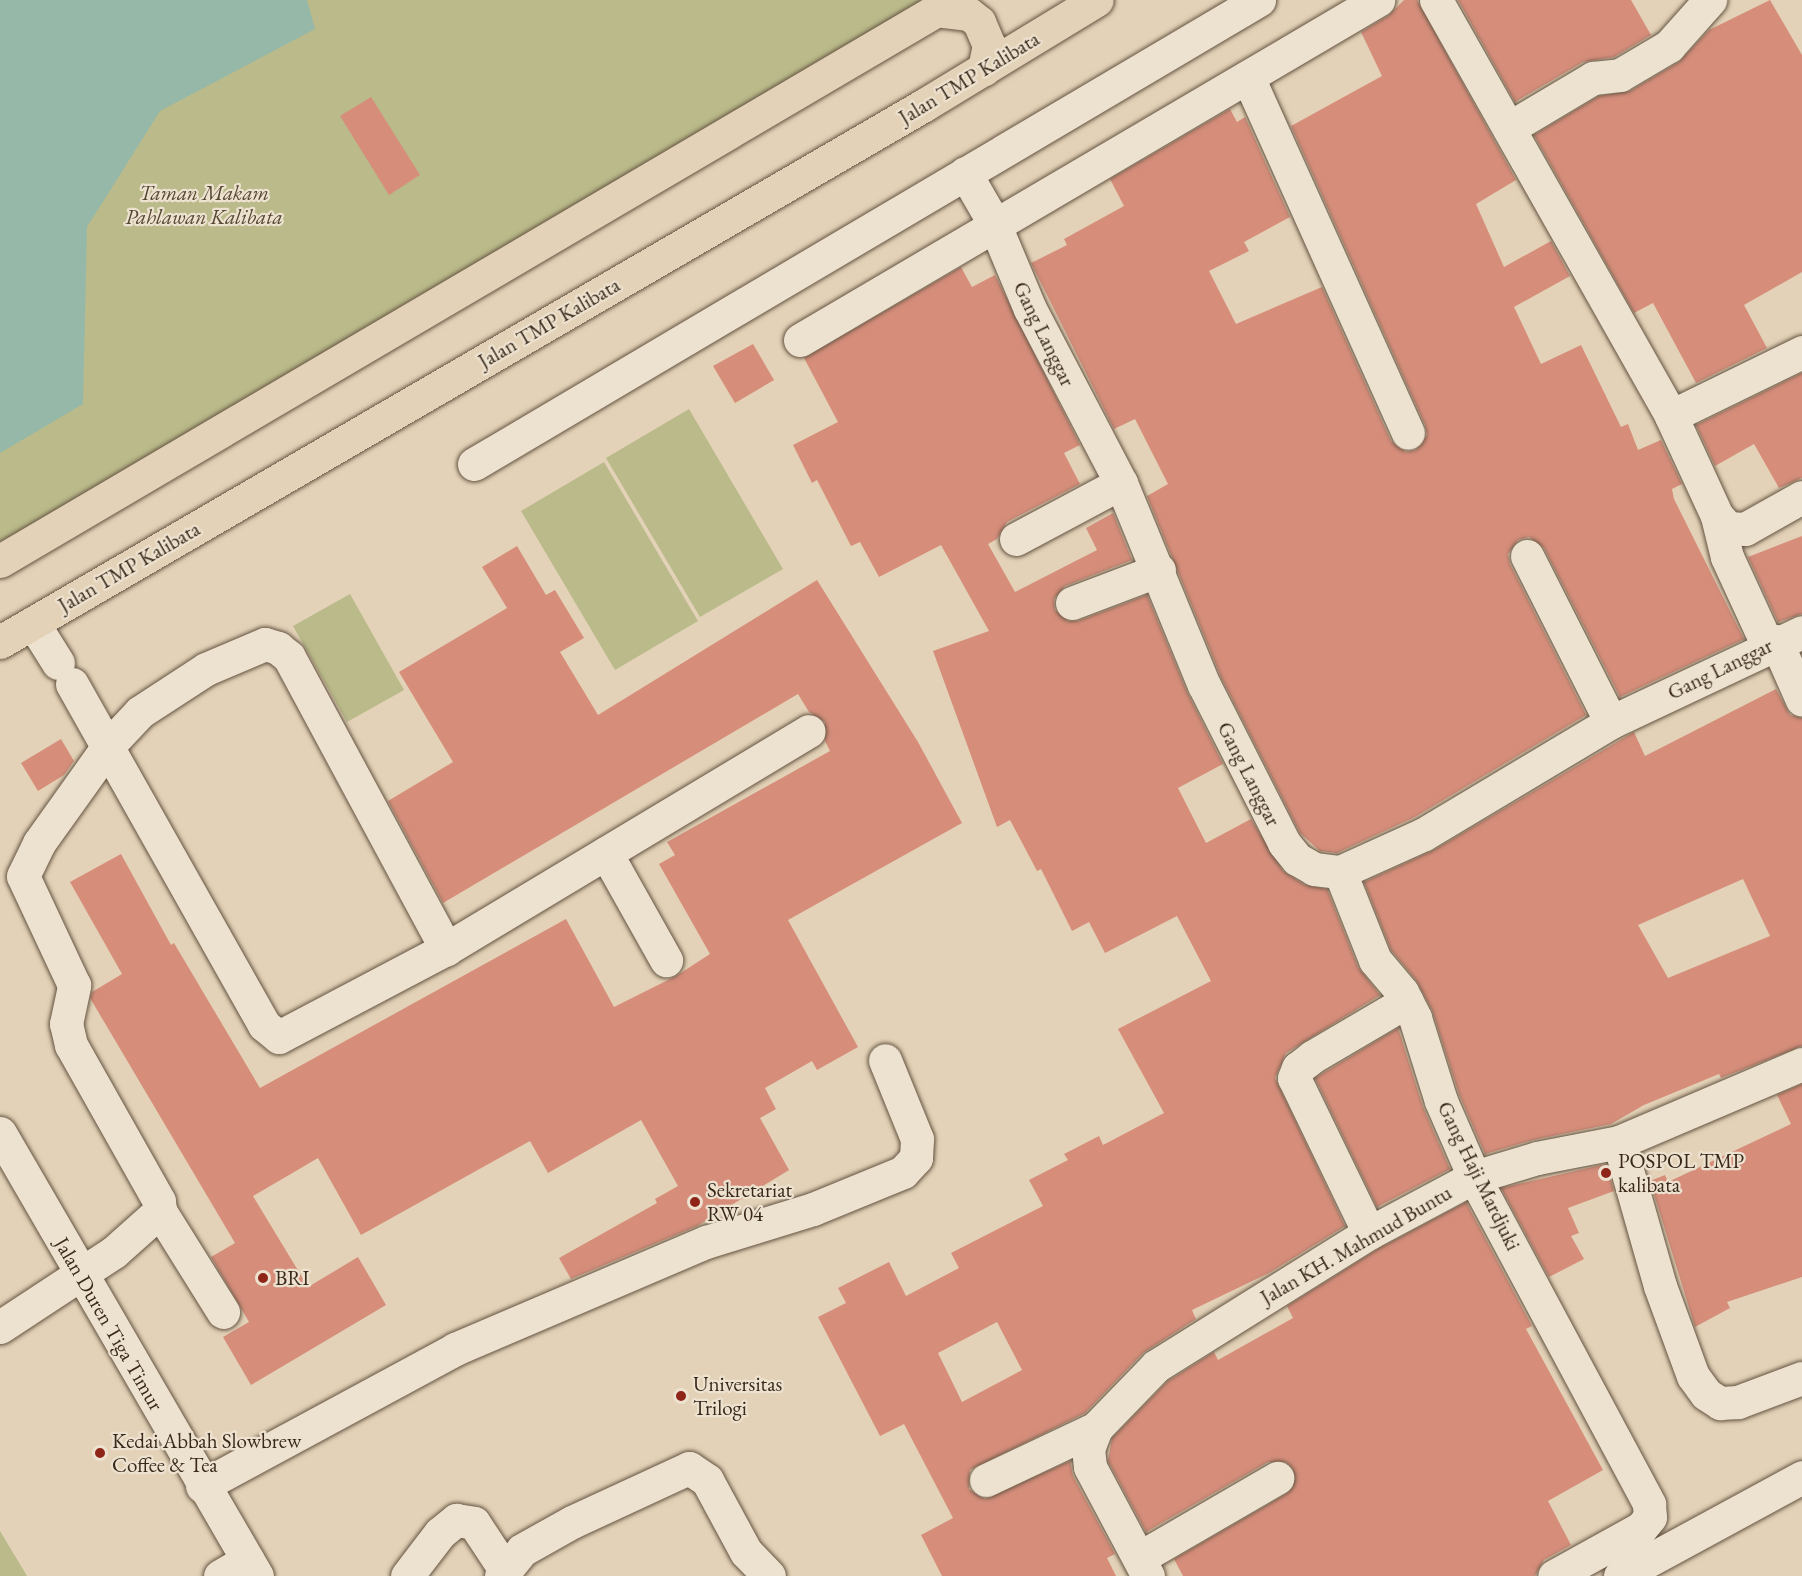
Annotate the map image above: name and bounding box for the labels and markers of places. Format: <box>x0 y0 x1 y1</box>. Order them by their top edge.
place label: POSPOL TMP kalibata <box>1618 1148 1744 1198</box>
marker: POSPOL TMP kalibata <box>1599 1166 1613 1180</box>
place label: Sekretariat RW 04 <box>707 1177 792 1227</box>
marker: Sekretariat RW 04 <box>688 1195 702 1209</box>
place label: BRI <box>275 1265 309 1291</box>
marker: BRI <box>256 1271 270 1285</box>
place label: Universitas Trilogi <box>693 1371 782 1421</box>
marker: Universitas Trilogi <box>674 1389 688 1403</box>
place label: Kedai Abbah Slowbrew Coffee & Tea <box>112 1428 301 1478</box>
marker: Kedai Abbah Slowbrew Coffee & Tea <box>93 1446 107 1460</box>

